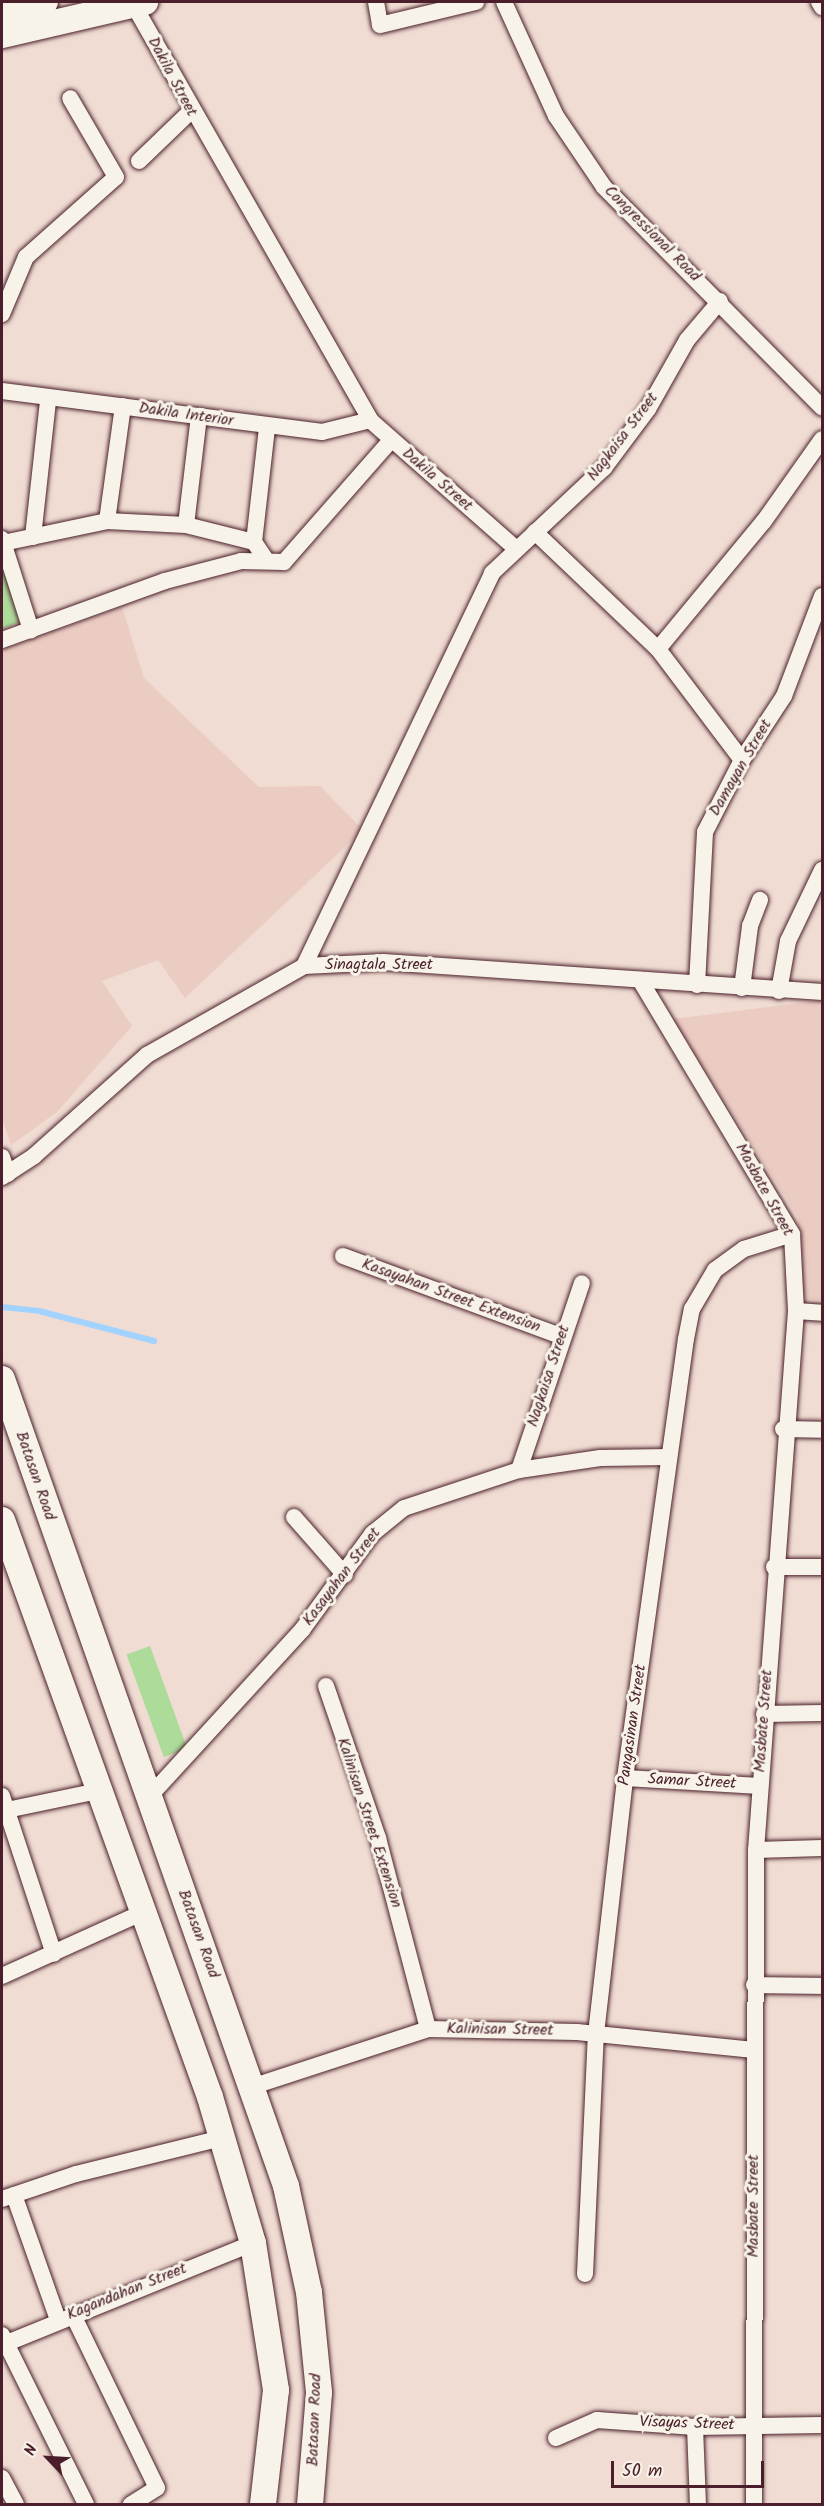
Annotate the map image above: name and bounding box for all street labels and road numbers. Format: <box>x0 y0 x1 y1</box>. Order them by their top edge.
street label: Dakila Street <box>143 34 201 120</box>
street label: Congressional Road <box>600 182 704 286</box>
street label: Nagkaisa Street <box>583 389 663 485</box>
street label: Dakila Interior <box>137 399 235 431</box>
street label: Dakila Street <box>398 444 476 516</box>
street label: Damayan Street <box>706 716 776 820</box>
street label: Sinagtala Street <box>325 955 433 975</box>
street label: Masbate Street <box>731 1140 797 1240</box>
street label: Kasayahan Street Extension <box>359 1255 543 1337</box>
street label: Nagkaisa Street <box>523 1323 575 1429</box>
street label: Batasan Road <box>11 1429 59 1523</box>
street label: Kasayahan Street <box>299 1524 385 1630</box>
street label: Pangasinan Street <box>615 1663 651 1787</box>
street label: Masbate Street <box>751 1669 777 1773</box>
street label: Kalinisan Street Extension <box>332 1735 406 1911</box>
street label: Samar Street <box>647 1770 737 1794</box>
street label: Batasan Road <box>173 1887 223 1981</box>
street label: Kalinisan Street <box>446 2019 554 2041</box>
street label: Masbate Street <box>744 2154 764 2258</box>
street label: Kagandahan Street <box>64 2259 190 2325</box>
street label: Batasan Road <box>304 2373 326 2467</box>
street label: Visayas Street <box>639 2413 735 2435</box>

